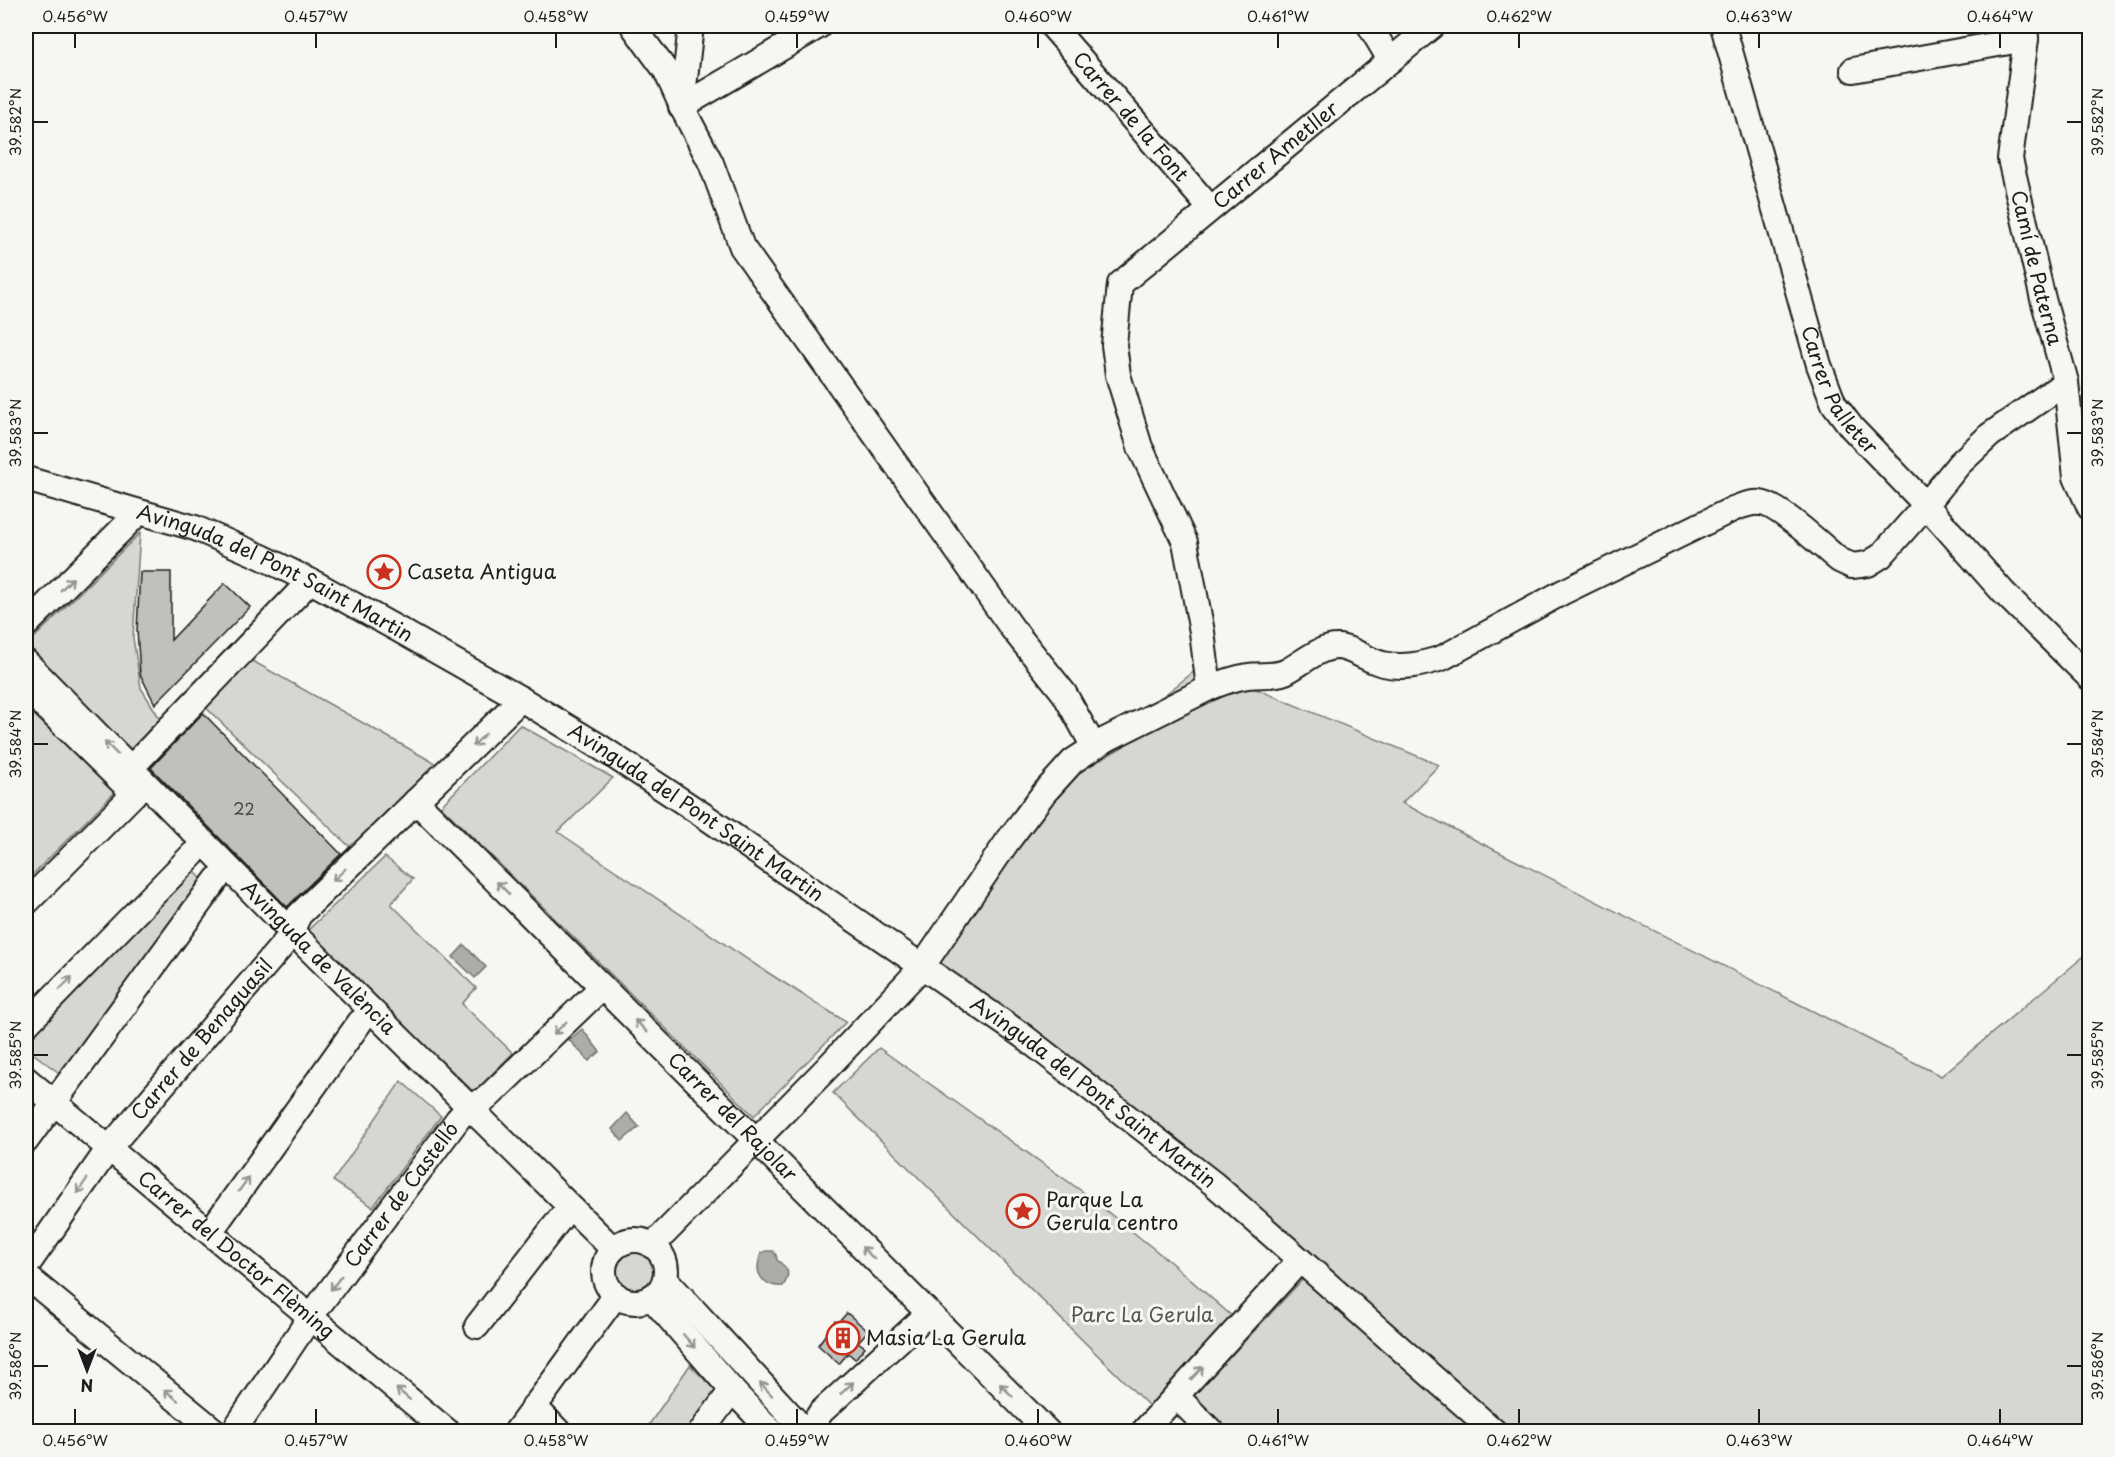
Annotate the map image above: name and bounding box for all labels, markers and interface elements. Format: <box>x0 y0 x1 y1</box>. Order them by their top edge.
text: 0.456°W <box>42 4 108 27</box>
text: 0.457°W <box>284 4 349 27</box>
text: 0.458°W <box>524 4 589 27</box>
text: 0.459°W <box>765 4 830 27</box>
text: 0.460°W <box>1004 4 1072 27</box>
text: 0.461°W <box>1247 4 1310 27</box>
text: 0.462°W <box>1486 4 1552 27</box>
text: 0.463°W <box>1726 4 1793 27</box>
text: 0.464°W <box>1967 4 2034 27</box>
street label: Carrer de la Font <box>1066 44 1196 188</box>
text: 39.582°N <box>3 88 26 156</box>
text: 39.582°N <box>2085 88 2108 156</box>
street label: Carrer Ametller <box>1206 93 1345 216</box>
street label: Camí de Paterna <box>2004 187 2071 349</box>
street label: Carrer Palleter <box>1795 322 1886 461</box>
text: 39.583°N <box>3 399 26 467</box>
text: 39.583°N <box>2085 399 2108 467</box>
street label: Avinguda del Pont Saint Martin <box>133 496 419 649</box>
place icon: Caseta Antigua <box>366 554 402 590</box>
place label: Caseta Antigua <box>407 556 557 586</box>
one-way arrow <box>60 576 75 591</box>
text: 39.584°N <box>3 709 26 779</box>
text: 39.584°N <box>2085 709 2108 779</box>
street label: Avinguda del Pont Saint Martin <box>563 715 830 908</box>
one-way arrow <box>472 732 487 747</box>
one-way arrow <box>103 741 118 755</box>
house number: 22 <box>233 796 255 820</box>
one-way arrow <box>332 868 347 883</box>
street label: Avinguda de València <box>235 873 404 1042</box>
one-way arrow <box>496 881 511 896</box>
street label: Carrer de Benaguasil <box>123 951 279 1126</box>
one-way arrow <box>59 976 74 991</box>
street label: Avinguda del Pont Saint Martin <box>965 988 1223 1195</box>
one-way arrow <box>633 1019 648 1034</box>
text: 39.585°N <box>3 1021 26 1089</box>
one-way arrow <box>552 1021 567 1035</box>
text: 39.585°N <box>2085 1021 2108 1089</box>
street label: Carrer del Rajolar <box>661 1045 805 1188</box>
street label: Carrer de Castelló <box>336 1115 465 1273</box>
street label: Carrer del Doctor Flèming <box>132 1163 342 1345</box>
one-way arrow <box>238 1177 250 1193</box>
one-way arrow <box>76 1178 88 1194</box>
place label: Parque La Gerula centro <box>1046 1184 1178 1237</box>
place icon: Parque La Gerula centro <box>1005 1193 1041 1229</box>
one-way arrow <box>861 1245 875 1260</box>
one-way arrow <box>330 1275 343 1291</box>
park label: Parc La Gerula <box>1071 1299 1214 1329</box>
building icon: Masia La Gerula <box>825 1320 861 1356</box>
place label: Masia La Gerula <box>866 1322 1027 1352</box>
text: 39.586°N <box>3 1332 26 1400</box>
text: 39.586°N <box>2085 1332 2108 1400</box>
one-way arrow <box>683 1333 696 1349</box>
north arrow <box>57 1340 117 1400</box>
one-way arrow <box>1190 1366 1205 1381</box>
text: N <box>81 1374 93 1398</box>
one-way arrow <box>759 1381 773 1396</box>
one-way arrow <box>839 1381 854 1395</box>
one-way arrow <box>999 1383 1014 1398</box>
one-way arrow <box>396 1387 411 1401</box>
one-way arrow <box>163 1388 179 1401</box>
text: 0.456°W <box>42 1428 108 1451</box>
text: 0.457°W <box>284 1428 349 1451</box>
text: 0.458°W <box>524 1428 589 1451</box>
text: 0.459°W <box>765 1428 830 1451</box>
text: 0.460°W <box>1004 1428 1072 1451</box>
text: 0.461°W <box>1247 1428 1310 1451</box>
text: 0.462°W <box>1486 1428 1552 1451</box>
text: 0.463°W <box>1726 1428 1793 1451</box>
text: 0.464°W <box>1967 1428 2034 1451</box>

